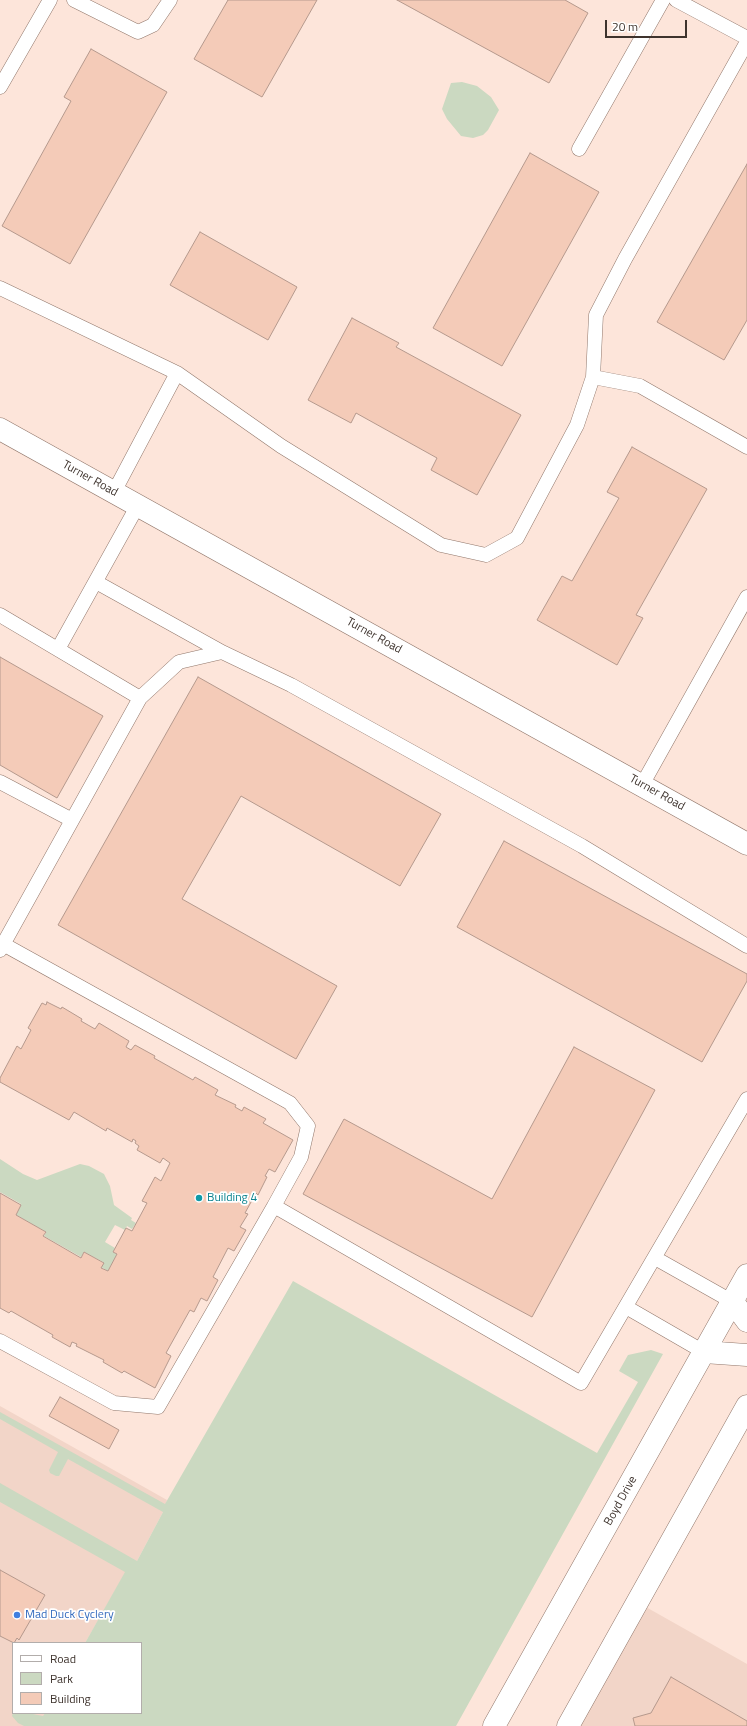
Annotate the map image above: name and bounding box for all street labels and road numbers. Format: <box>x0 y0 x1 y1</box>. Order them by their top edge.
street label: Turner Road <box>60 458 120 500</box>
street label: Turner Road <box>344 615 404 657</box>
street label: Turner Road <box>627 772 687 814</box>
street label: Boyd Drive <box>601 1474 641 1528</box>

